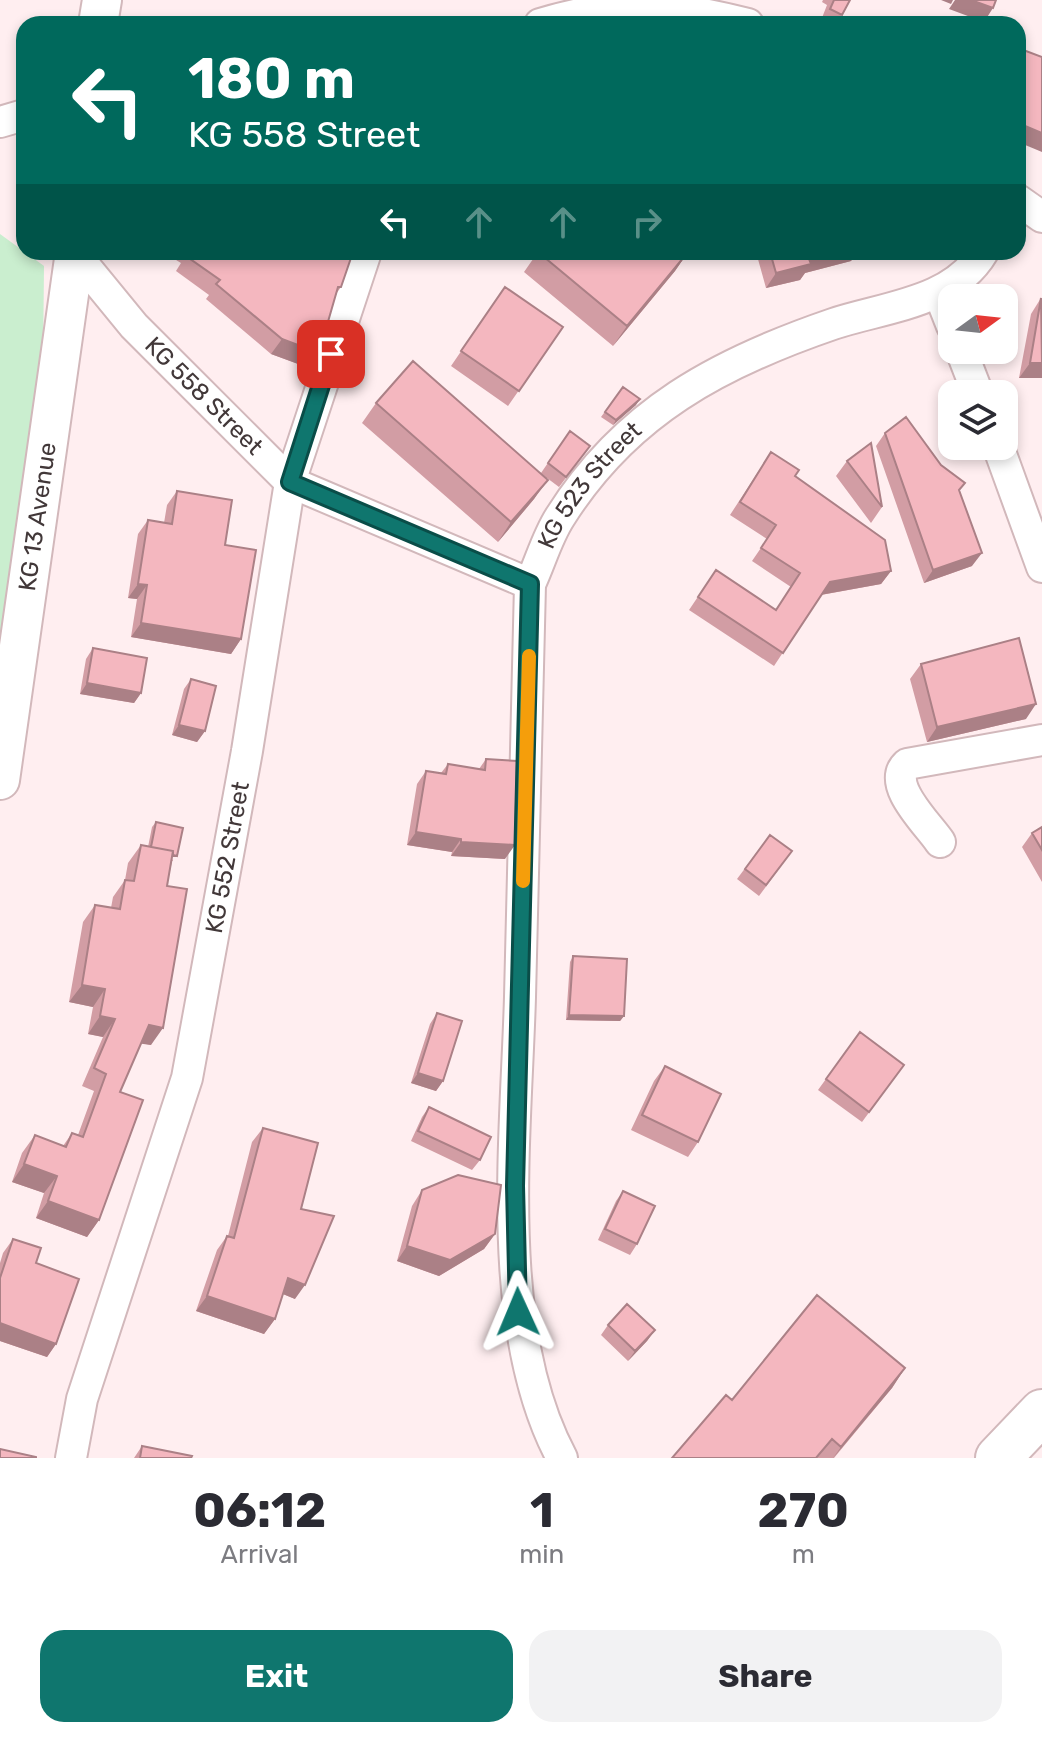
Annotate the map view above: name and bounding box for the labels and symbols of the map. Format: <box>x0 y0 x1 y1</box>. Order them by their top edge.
north arrow <box>938 284 1018 364</box>
pin <box>297 320 365 388</box>
street label: KG 558 Street <box>139 331 269 461</box>
street label: KG 523 Street <box>532 416 647 553</box>
street label: KG 13 Avenue <box>13 440 62 593</box>
street label: KG 552 Street <box>200 779 255 936</box>
position arrow <box>476 1270 560 1354</box>

